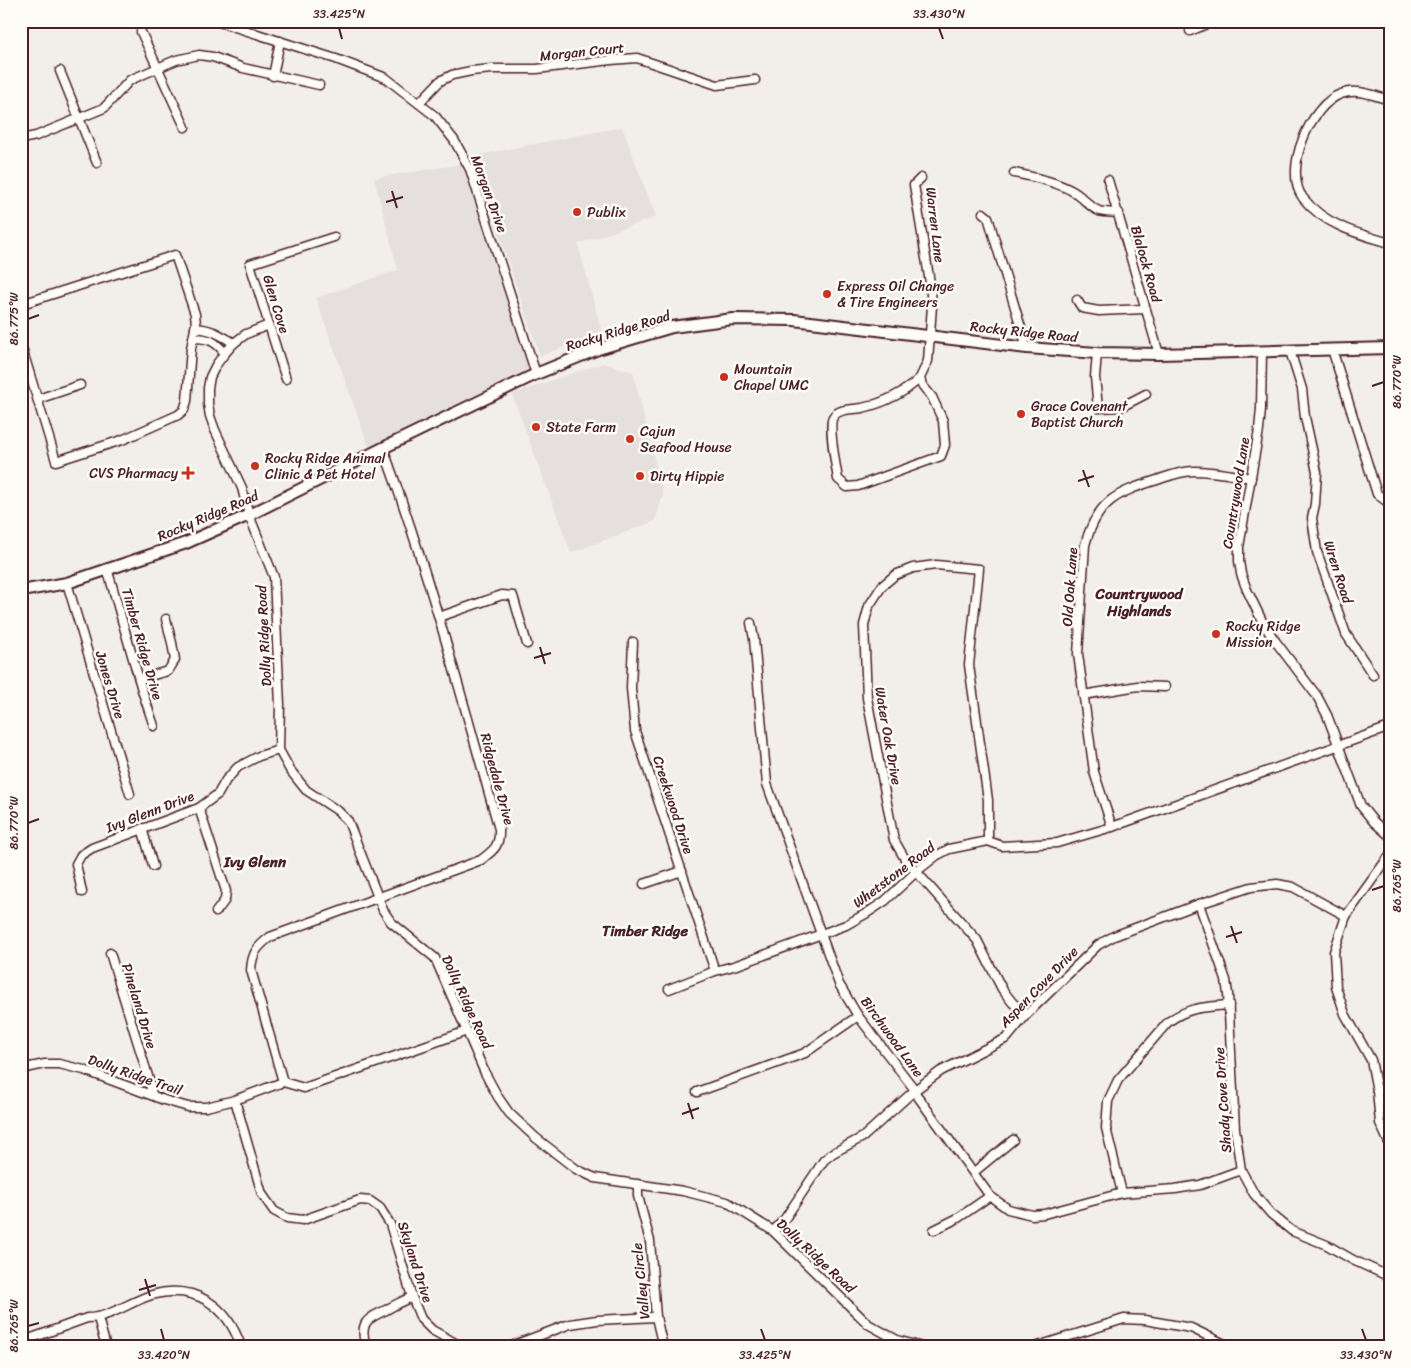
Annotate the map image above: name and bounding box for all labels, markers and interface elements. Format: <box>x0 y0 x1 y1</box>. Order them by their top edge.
text: 33.425°N <box>313 3 366 25</box>
text: 33.430°N <box>913 3 966 25</box>
street label: Morgan Court <box>539 35 625 69</box>
street label: Morgan Drive <box>463 152 515 236</box>
street label: Warren Lane <box>918 186 952 264</box>
place label: Publix <box>587 200 627 225</box>
marker: Publix <box>571 206 583 218</box>
street label: Blalock Road <box>1123 223 1169 307</box>
street label: Glen Cove <box>255 272 297 337</box>
place label: Express Oil Change & Tire Engineers <box>837 274 954 315</box>
marker: Express Oil Change & Tire Engineers <box>821 288 833 300</box>
text: 86.775°W <box>3 292 25 346</box>
street label: Rocky Ridge Road <box>563 303 675 359</box>
street label: Rocky Ridge Road <box>969 314 1081 350</box>
text: 86.770°W <box>1386 355 1408 409</box>
place label: Mountain Chapel UMC <box>734 357 809 398</box>
marker: Mountain Chapel UMC <box>718 371 730 383</box>
place label: Grace Covenant Baptist Church <box>1031 394 1129 435</box>
marker: Grace Covenant Baptist Church <box>1015 408 1027 420</box>
place label: State Farm <box>546 415 616 440</box>
place label: Cajun Seafood House <box>640 419 732 460</box>
marker: State Farm <box>530 421 542 433</box>
marker: Cajun Seafood House <box>624 433 636 445</box>
street label: Countrywood Lane <box>1215 435 1257 551</box>
place label: Rocky Ridge Animal Clinic & Pet Hotel <box>265 446 386 487</box>
marker: Rocky Ridge Animal Clinic & Pet Hotel <box>249 460 261 472</box>
place label: CVS Pharmacy <box>89 461 179 486</box>
place label: Dirty Hippie <box>650 464 725 489</box>
marker: CVS Pharmacy <box>182 467 194 479</box>
marker: Dirty Hippie <box>634 470 646 482</box>
street label: Rocky Ridge Road <box>153 483 264 549</box>
street label: Wren Road <box>1316 537 1360 608</box>
street label: Old Oak Lane <box>1055 546 1085 627</box>
district label: Countrywood Highlands <box>1095 581 1185 624</box>
street label: Dolly Ridge Road <box>249 583 279 687</box>
street label: Timber Ridge Drive <box>114 585 170 703</box>
place label: Rocky Ridge Mission <box>1226 614 1301 655</box>
marker: Rocky Ridge Mission <box>1210 628 1222 640</box>
street label: Jones Drive <box>87 647 132 722</box>
street label: Water Oak Drive <box>867 685 909 787</box>
street label: Ridgedale Drive <box>473 730 521 828</box>
street label: Creekwood Drive <box>645 752 701 858</box>
street label: Ivy Glenn Drive <box>101 784 198 841</box>
text: 86.770°W <box>3 796 25 850</box>
street label: Whetstone Road <box>847 834 942 915</box>
district label: Ivy Glenn <box>223 849 287 875</box>
text: 86.765°W <box>1386 859 1408 913</box>
district label: Timber Ridge <box>602 918 688 944</box>
street label: Aspen Cove Drive <box>993 940 1085 1034</box>
street label: Dolly Ridge Road <box>434 951 500 1055</box>
street label: Pineland Drive <box>114 960 164 1052</box>
street label: Birchwood Lane <box>854 991 930 1083</box>
street label: Shady Cove Drive <box>1207 1046 1239 1154</box>
street label: Dolly Ridge Trail <box>85 1047 186 1103</box>
street label: Dolly Ridge Road <box>770 1212 863 1301</box>
street label: Skyland Drive <box>390 1218 440 1306</box>
street label: Valley Circle <box>625 1241 657 1321</box>
text: 86.765°W <box>3 1299 25 1353</box>
text: 33.420°N <box>138 1344 191 1366</box>
text: 33.425°N <box>739 1344 792 1366</box>
text: 33.430°N <box>1340 1344 1393 1366</box>

